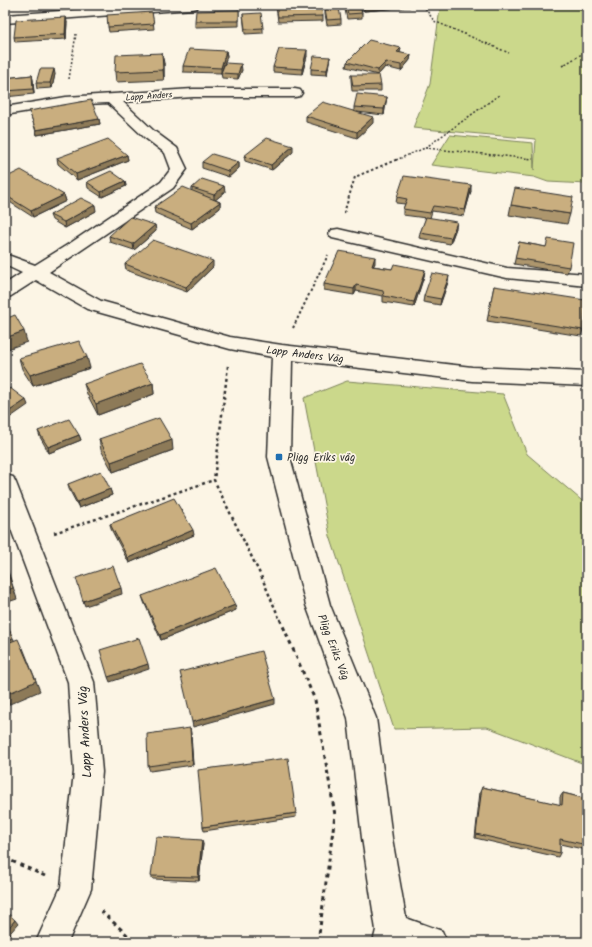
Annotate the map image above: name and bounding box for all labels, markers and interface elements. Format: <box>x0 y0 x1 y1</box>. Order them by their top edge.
street label: Lapp Anders <box>125 87 173 106</box>
street label: Lapp Anders Väg <box>265 341 345 369</box>
place label: Pligg Eriks väg <box>287 449 355 467</box>
marker: Pligg Eriks väg <box>274 452 284 462</box>
street label: Pligg Eriks Väg <box>312 612 354 683</box>
street label: Lapp Anders Väg <box>73 685 98 779</box>

